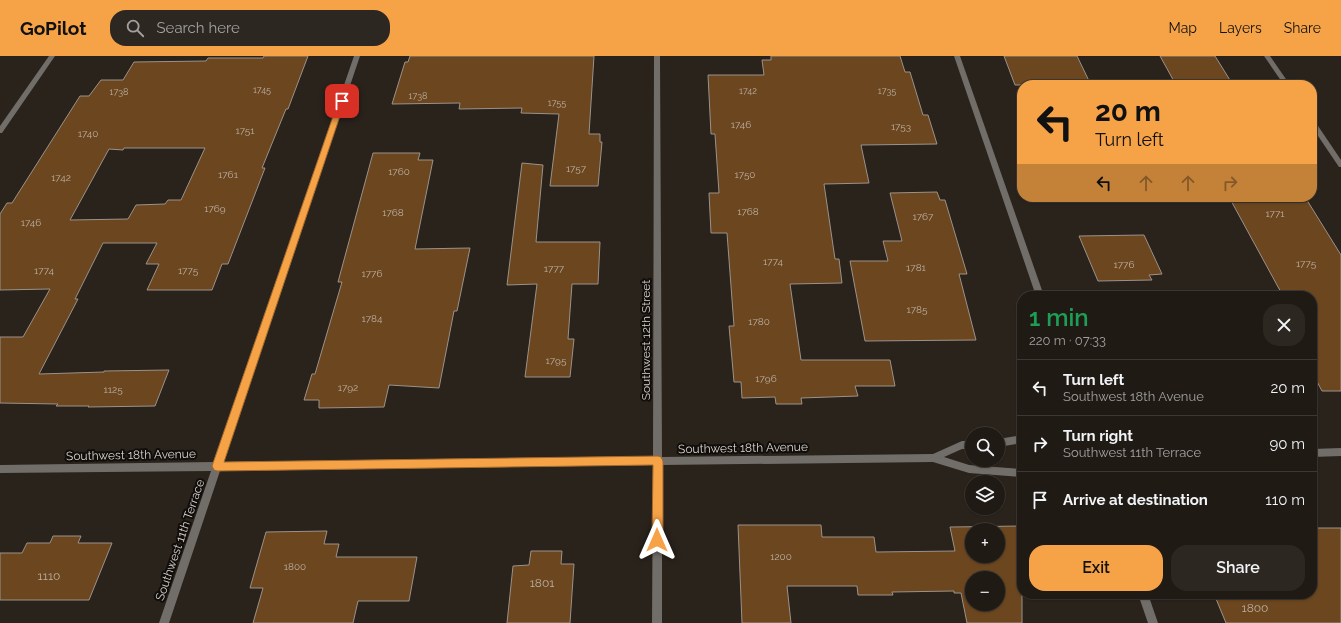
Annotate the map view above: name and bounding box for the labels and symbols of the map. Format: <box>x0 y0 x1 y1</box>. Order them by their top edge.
pin <box>325 84 359 118</box>
house number: 1745 <box>253 85 271 95</box>
house number: 1742 <box>739 86 757 96</box>
house number: 1735 <box>878 86 896 96</box>
house number: 1738 <box>110 87 128 97</box>
house number: 1738 <box>409 91 427 101</box>
house number: 1755 <box>548 98 566 108</box>
house number: 1746 <box>731 119 751 130</box>
house number: 1753 <box>891 121 911 132</box>
house number: 1751 <box>235 125 255 136</box>
house number: 1740 <box>78 128 98 139</box>
house number: 1757 <box>566 163 587 174</box>
house number: 1760 <box>388 166 410 177</box>
house number: 1761 <box>218 169 239 180</box>
house number: 1750 <box>735 169 756 180</box>
house number: 1742 <box>51 172 71 183</box>
house number: 1769 <box>204 203 226 214</box>
house number: 1768 <box>737 206 759 217</box>
house number: 1768 <box>382 207 404 218</box>
house number: 1771 <box>1265 208 1285 219</box>
house number: 1767 <box>913 211 934 222</box>
house number: 1746 <box>21 217 41 228</box>
house number: 1774 <box>763 256 783 267</box>
house number: 1775 <box>1296 258 1317 269</box>
house number: 1776 <box>1114 259 1134 270</box>
house number: 1781 <box>906 262 927 273</box>
house number: 1777 <box>544 263 565 274</box>
house number: 1774 <box>34 265 54 276</box>
house number: 1775 <box>178 265 199 276</box>
house number: 1776 <box>362 268 382 279</box>
street label: Southwest 12th Street <box>639 280 653 400</box>
house number: 1785 <box>907 304 928 315</box>
house number: 1784 <box>362 313 383 324</box>
house number: 1780 <box>748 316 770 327</box>
house number: 1795 <box>546 355 567 366</box>
house number: 1796 <box>755 373 777 384</box>
house number: 1792 <box>338 382 358 393</box>
house number: 1125 <box>103 384 123 395</box>
street label: Southwest 18th Avenue <box>678 440 808 456</box>
street label: Southwest 18th Avenue <box>66 447 196 463</box>
street label: Southwest 11th Terrace <box>153 477 207 603</box>
position arrow <box>636 519 678 561</box>
house number: 1200 <box>770 551 792 562</box>
house number: 1800 <box>284 561 306 572</box>
house number: 1110 <box>38 569 60 583</box>
house number: 1801 <box>530 576 554 590</box>
house number: 1800 <box>1242 601 1268 615</box>

